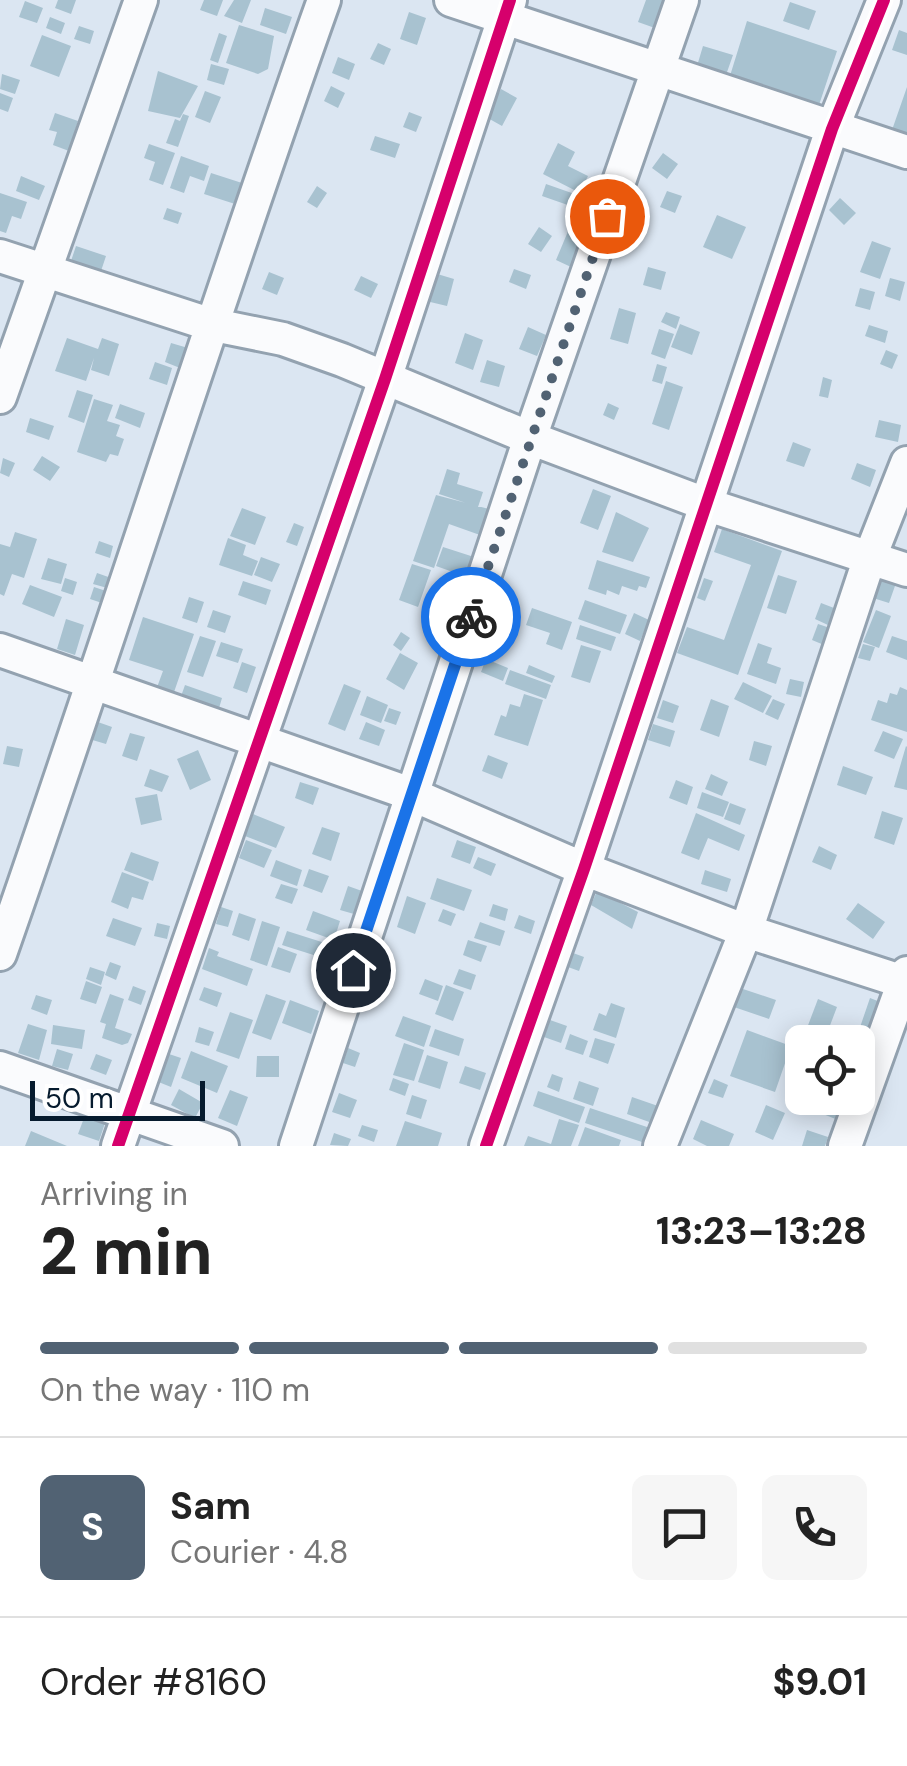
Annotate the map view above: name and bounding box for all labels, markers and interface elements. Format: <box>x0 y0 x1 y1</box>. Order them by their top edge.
pin <box>565 174 650 259</box>
icon: bag <box>580 189 635 244</box>
courier <box>421 567 521 667</box>
icon: bike <box>444 590 499 645</box>
pin <box>311 928 396 1013</box>
icon: home <box>326 943 381 998</box>
map controls <box>785 1025 875 1115</box>
button: locate <box>785 1025 875 1115</box>
scale bar <box>30 1076 205 1120</box>
text: 50 m <box>45 1080 114 1117</box>
text: Arriving in <box>40 1173 188 1215</box>
text: 13:23–13:28 <box>656 1206 867 1256</box>
text: 2 min <box>40 1210 213 1294</box>
text: On the way · 110 m <box>40 1369 310 1411</box>
button: chat <box>632 1475 737 1580</box>
button: phone <box>762 1475 867 1580</box>
text: Sam <box>170 1481 251 1531</box>
text: S <box>81 1502 104 1552</box>
text: Courier · 4.8 <box>170 1531 348 1573</box>
text: Order #8160 <box>40 1657 267 1707</box>
text: $9.01 <box>772 1657 867 1707</box>

